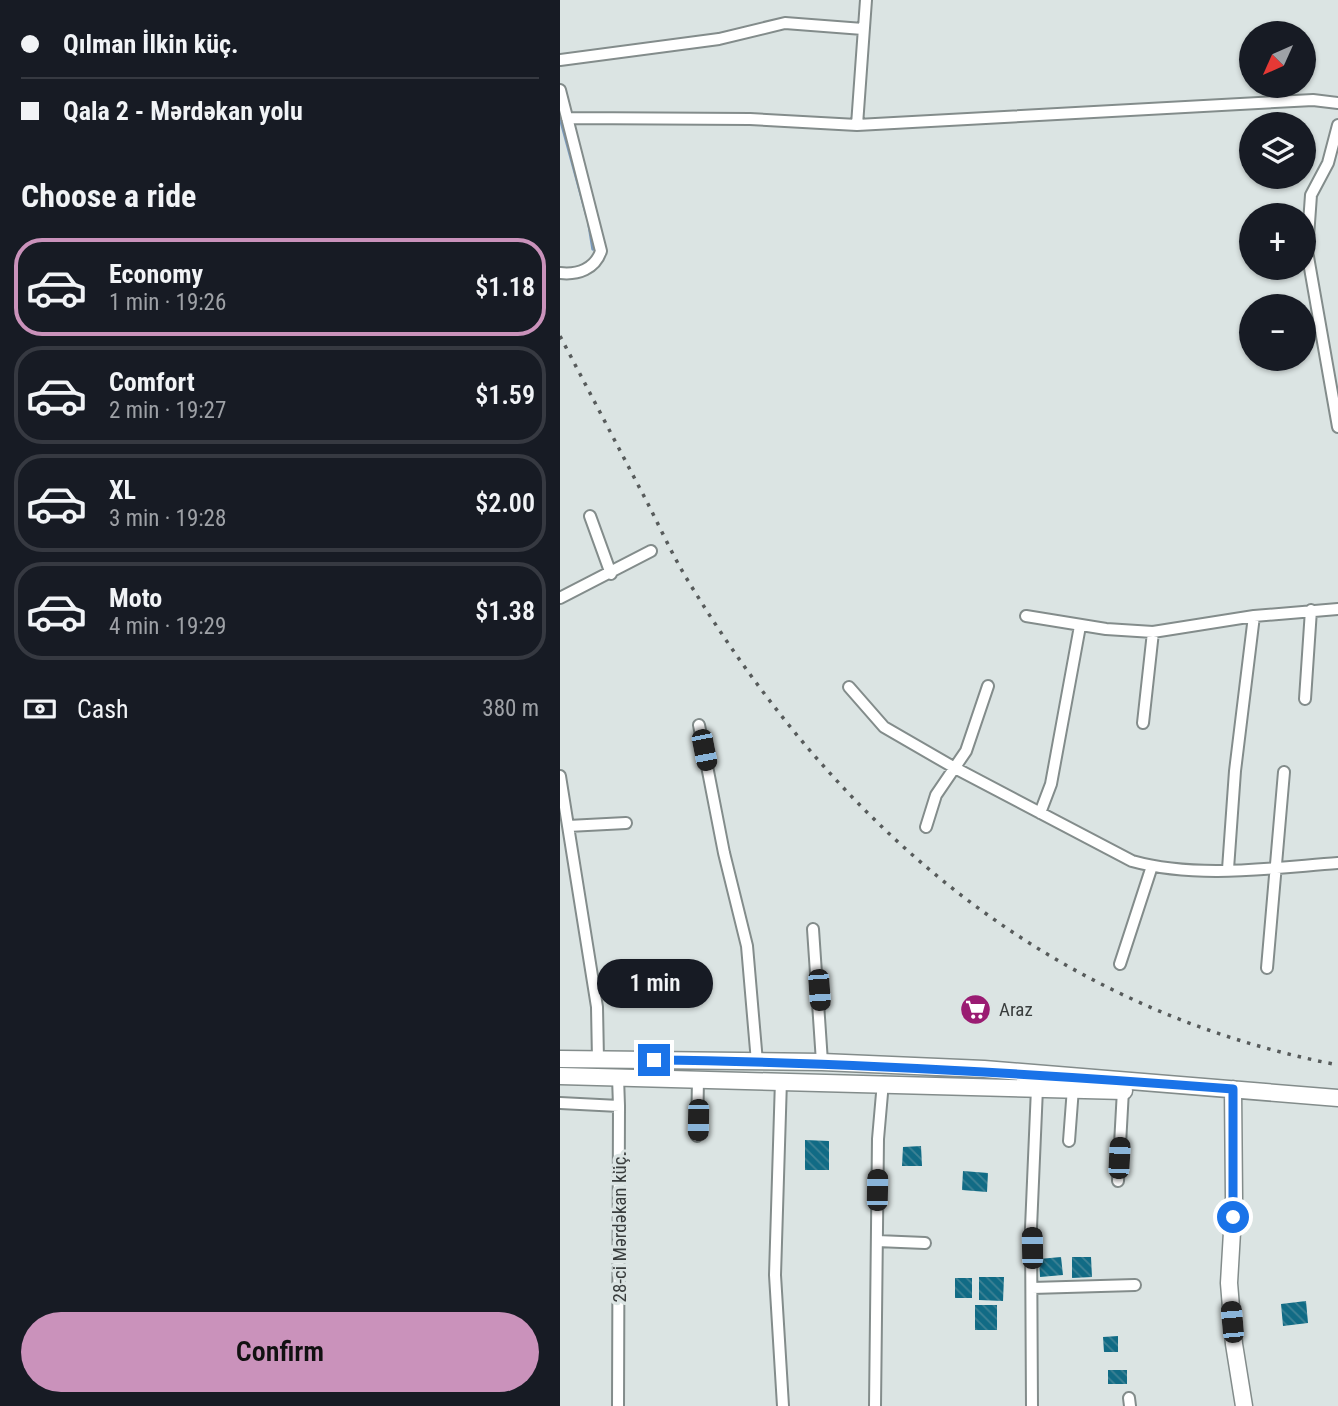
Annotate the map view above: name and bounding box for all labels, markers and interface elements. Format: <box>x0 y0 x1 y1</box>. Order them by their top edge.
north arrow <box>1239 21 1316 98</box>
map controls <box>1239 21 1316 371</box>
text: Qılman İlkin küç. <box>63 29 238 59</box>
text: Qala 2 - Mərdəkan yolu <box>63 96 303 126</box>
button: layers <box>1239 112 1316 189</box>
text: Choose a ride <box>21 177 196 215</box>
button: + <box>1239 203 1316 280</box>
icon: car <box>25 256 88 319</box>
text: Economy <box>109 259 203 289</box>
text: $1.18 <box>475 272 535 302</box>
text: 1 min · 19:26 <box>109 289 226 316</box>
button: − <box>1239 294 1316 371</box>
icon: car <box>25 364 88 427</box>
text: Comfort <box>109 367 195 397</box>
text: $1.59 <box>475 380 535 410</box>
text: 2 min · 19:27 <box>109 397 226 424</box>
icon: car <box>25 472 88 535</box>
text: XL <box>109 475 136 505</box>
text: $2.00 <box>475 488 535 518</box>
text: 3 min · 19:28 <box>109 505 226 532</box>
icon: car <box>25 580 88 643</box>
text: Moto <box>109 583 162 613</box>
text: $1.38 <box>475 596 535 626</box>
text: 4 min · 19:29 <box>109 613 226 640</box>
icon: cash <box>21 690 59 728</box>
text: Cash <box>77 694 129 724</box>
text: 380 m <box>482 695 539 722</box>
car <box>690 727 719 773</box>
callout: 1 min <box>596 958 712 1007</box>
car <box>808 968 831 1012</box>
text: 1 min <box>630 970 680 997</box>
supermarket icon: Araz <box>959 992 993 1026</box>
place label: Araz <box>999 998 1033 1021</box>
route end <box>638 1044 670 1076</box>
car <box>688 1099 709 1141</box>
car <box>1108 1136 1131 1180</box>
street label: 28-ci Mərdəkan küç. <box>608 1152 631 1302</box>
car <box>867 1169 888 1211</box>
route start <box>1217 1201 1249 1233</box>
car <box>1022 1227 1043 1269</box>
car <box>1220 1300 1245 1344</box>
button: Confirm <box>21 1312 539 1392</box>

